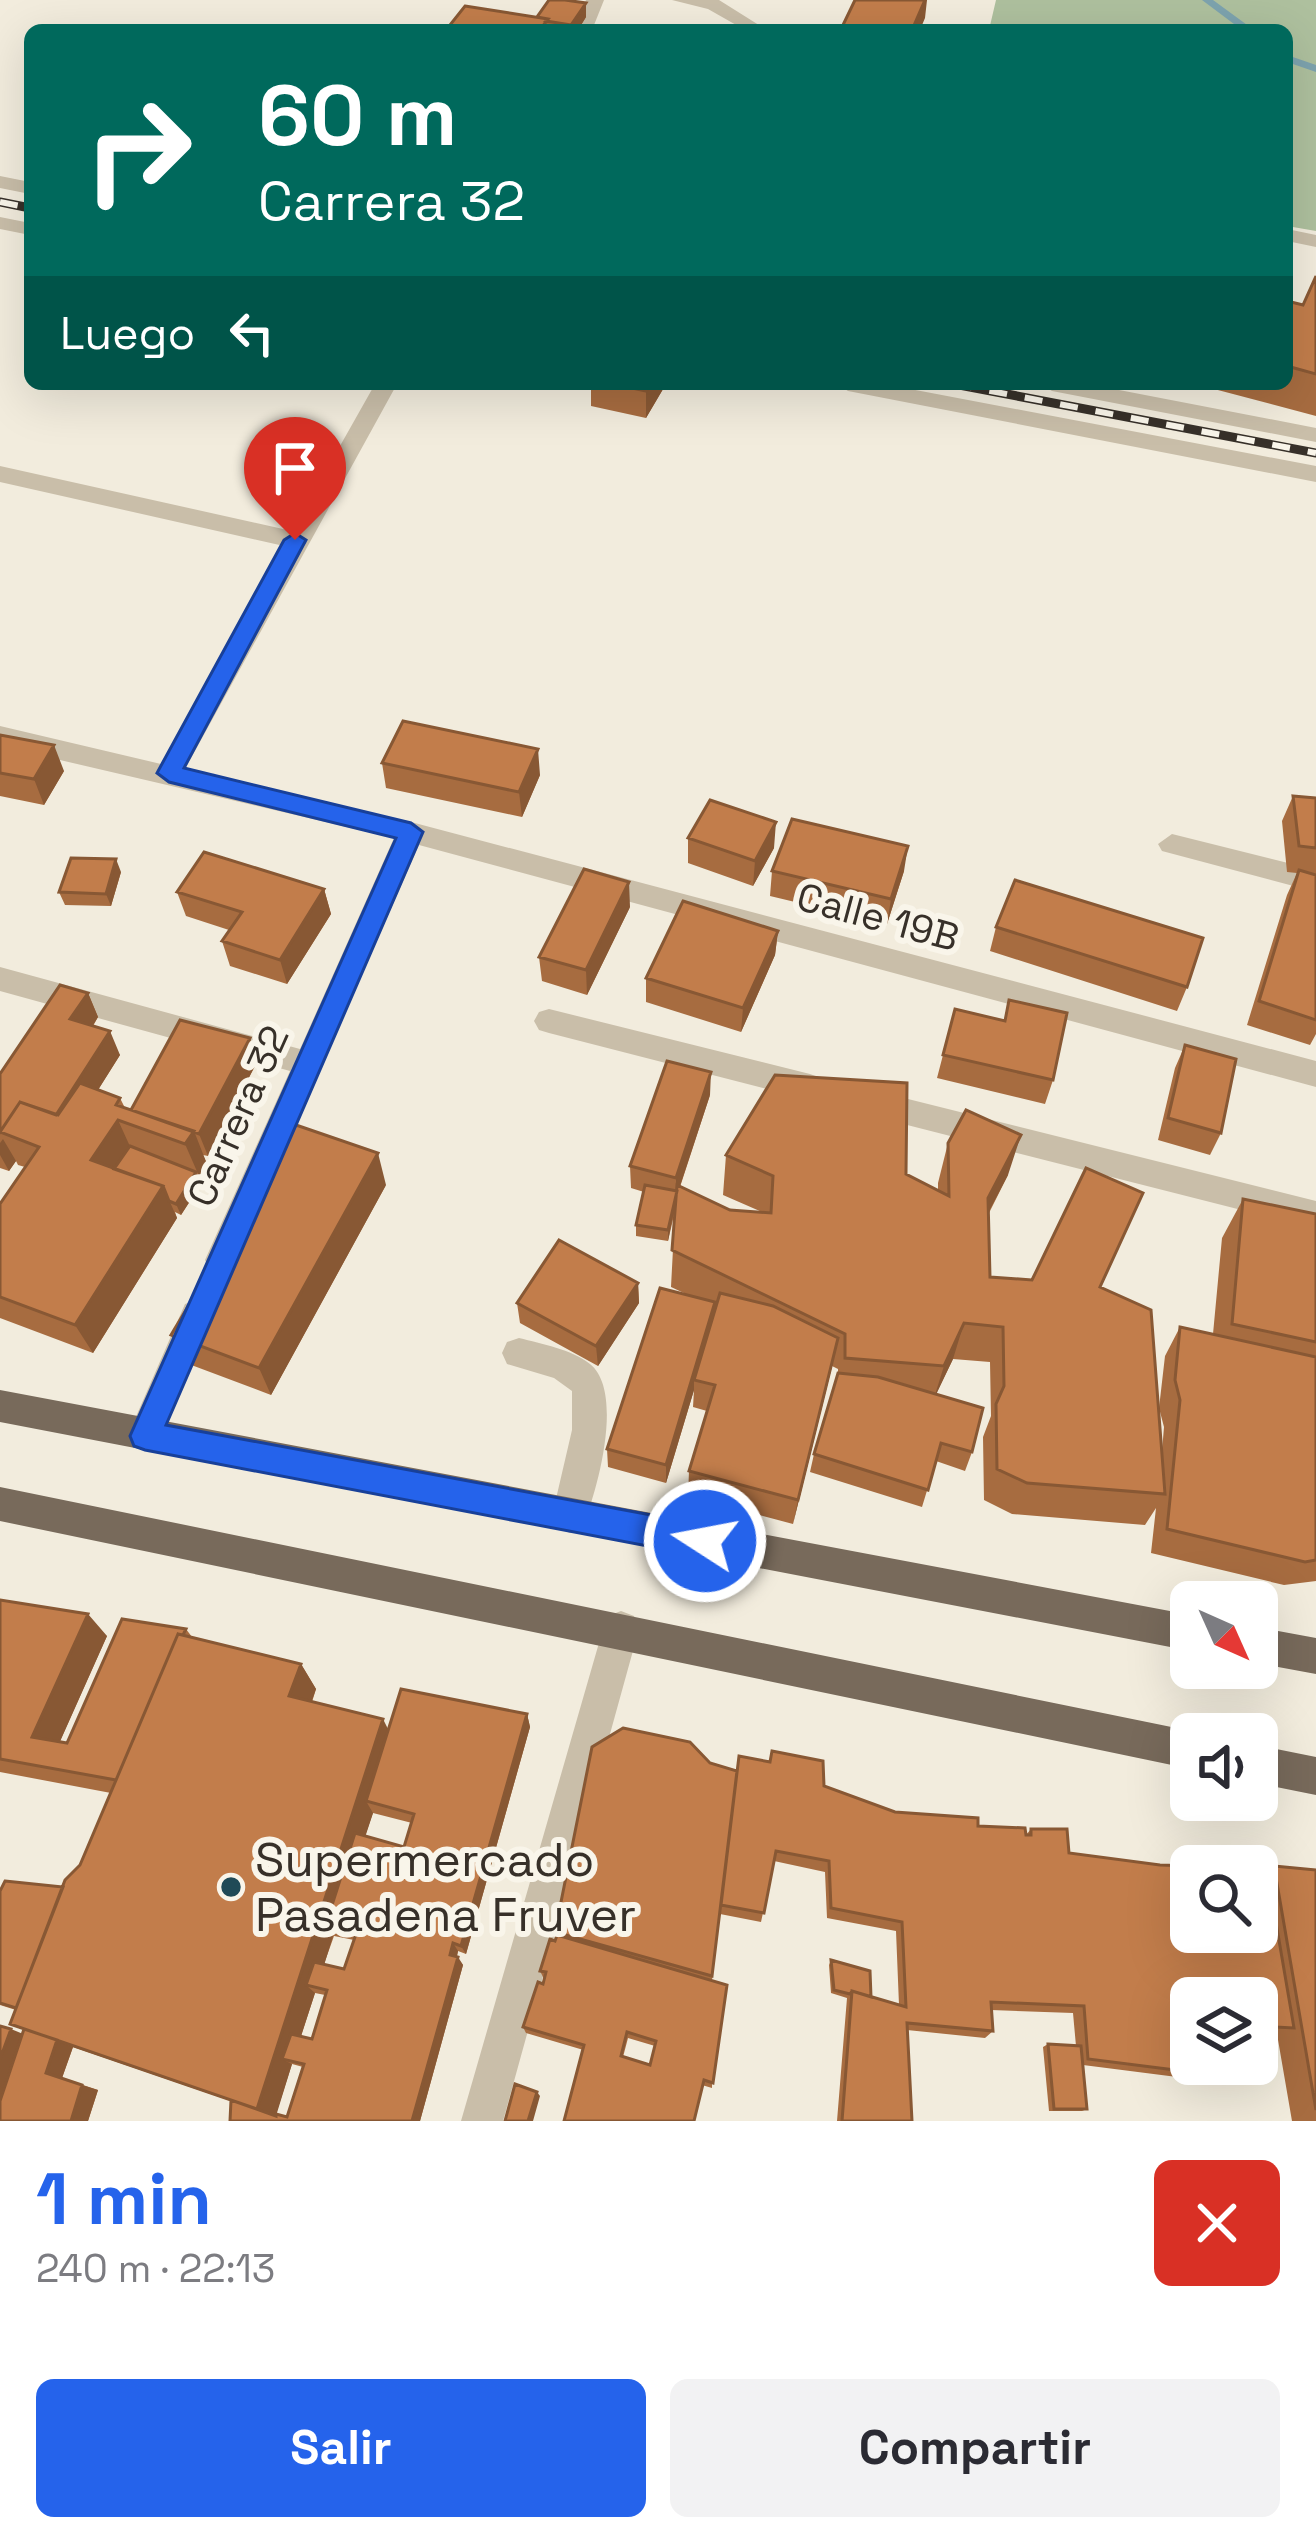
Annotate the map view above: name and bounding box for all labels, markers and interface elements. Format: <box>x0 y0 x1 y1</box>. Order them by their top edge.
text: 60 m <box>258 62 457 170</box>
icon: right <box>60 72 216 228</box>
text: Carrera 32 <box>258 167 525 236</box>
icon: left <box>219 300 285 366</box>
text: Luego <box>60 305 195 362</box>
pin <box>244 417 346 540</box>
icon: arrive <box>262 435 328 501</box>
street label: Calle 19B <box>792 872 964 962</box>
street label: Carrera 32 <box>176 1018 300 1214</box>
position arrow <box>642 1478 768 1604</box>
north arrow <box>1170 1581 1278 1689</box>
map controls <box>1170 1581 1278 2085</box>
button: sound <box>1170 1713 1278 1821</box>
place label: Supermercado Pasadena Fruver <box>255 1829 636 1945</box>
button: search <box>1170 1845 1278 1953</box>
marker: Supermercado Pasadena Fruver <box>218 1874 244 1900</box>
button: layers <box>1170 1977 1278 2085</box>
text: 1 min <box>36 2153 212 2245</box>
button: close <box>1154 2160 1280 2286</box>
text: 240 m · 22:13 <box>36 2244 275 2293</box>
button: Salir <box>36 2379 646 2517</box>
button: Compartir <box>670 2379 1280 2517</box>

